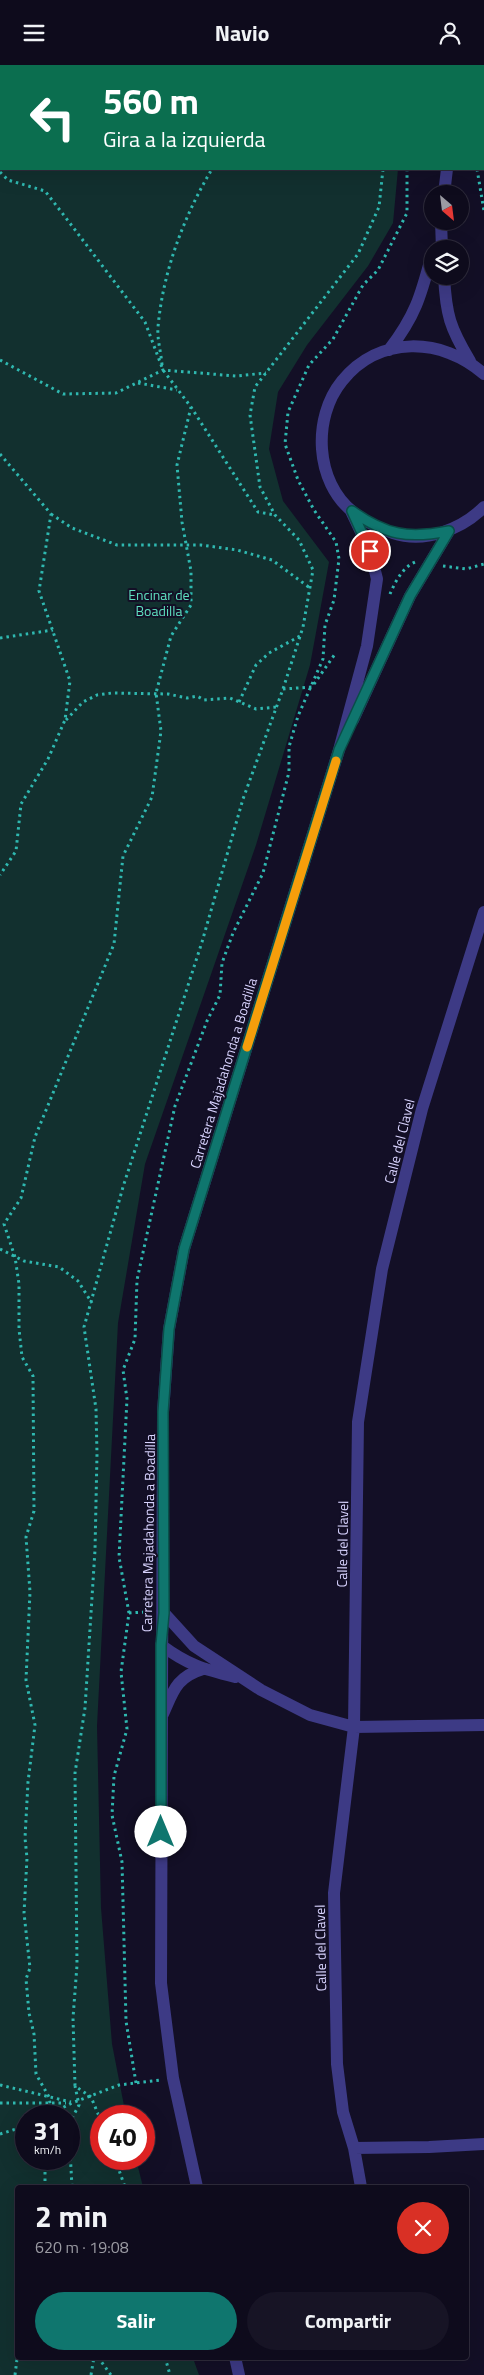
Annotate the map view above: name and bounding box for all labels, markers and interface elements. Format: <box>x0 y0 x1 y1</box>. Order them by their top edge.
text: Navio <box>215 16 269 50</box>
icon: menu <box>20 19 48 47</box>
icon: person <box>436 19 464 47</box>
text: 560 m <box>103 74 199 128</box>
icon: left <box>20 85 85 150</box>
text: Gira a la izquierda <box>103 122 266 156</box>
north arrow <box>424 185 469 230</box>
map controls <box>424 185 469 285</box>
button: layers <box>424 240 469 285</box>
pin <box>349 530 391 572</box>
icon: arrive <box>356 537 384 565</box>
park label: Encinar de Boadilla <box>128 584 190 621</box>
street label: Carretera Majadahonda a Boadilla <box>184 975 262 1171</box>
street label: Calle del Clavel <box>378 1096 420 1186</box>
street label: Carretera Majadahonda a Boadilla <box>136 1434 160 1632</box>
street label: Calle del Clavel <box>331 1500 353 1588</box>
position arrow <box>134 1805 186 1857</box>
street label: Calle del Clavel <box>309 1904 331 1992</box>
speed limit sign: 40 <box>90 2105 155 2170</box>
text: 31 <box>33 2112 62 2150</box>
text: km/h <box>34 2140 61 2159</box>
text: 2 min <box>35 2193 108 2239</box>
button: close <box>397 2202 449 2254</box>
text: 620 m · 19:08 <box>35 2235 129 2259</box>
button: Salir <box>35 2292 237 2350</box>
button: Compartir <box>247 2292 449 2350</box>

